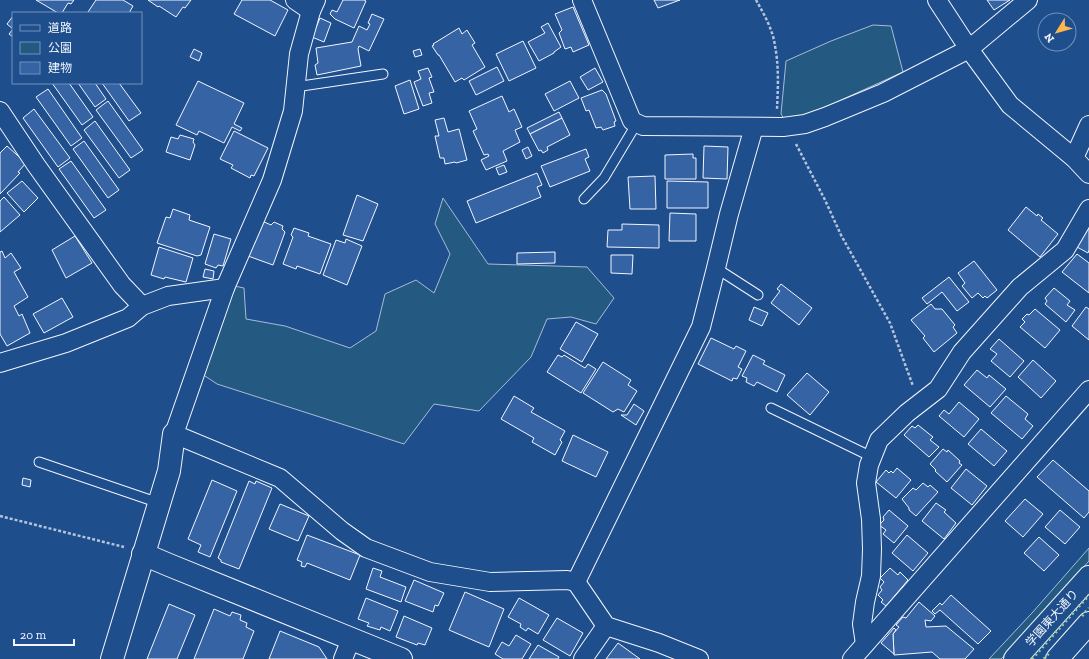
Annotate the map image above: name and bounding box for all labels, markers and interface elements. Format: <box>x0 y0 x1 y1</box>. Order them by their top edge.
legend <box>12 12 142 84</box>
north arrow <box>1037 12 1077 52</box>
text: 道路 <box>48 21 72 35</box>
text: N <box>1041 30 1057 45</box>
text: 公園 <box>48 41 72 55</box>
text: 建物 <box>48 61 72 75</box>
street label: 学園東大通り <box>1023 587 1081 649</box>
scale bar <box>14 621 74 647</box>
text: 20 m <box>20 628 47 642</box>

